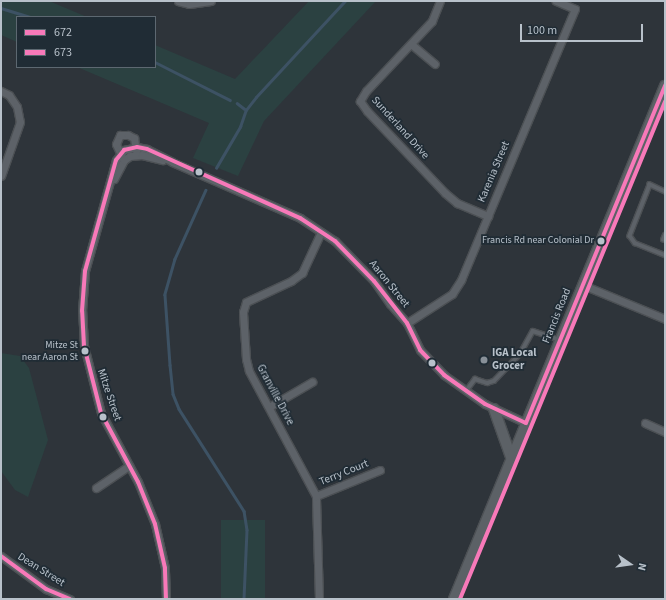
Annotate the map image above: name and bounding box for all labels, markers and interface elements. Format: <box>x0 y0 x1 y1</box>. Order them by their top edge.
legend <box>16 16 156 68</box>
scale bar <box>522 16 645 42</box>
text: 100 m <box>527 22 557 39</box>
text: 672 <box>54 24 72 41</box>
text: 673 <box>54 44 72 61</box>
street label: Sunderland Drive <box>368 94 432 162</box>
street label: Karenia Street <box>475 139 513 205</box>
unlabelled marker <box>194 167 204 177</box>
place label: Francis Rd near Colonial Dr <box>482 235 594 247</box>
marker: Francis Rd near Colonial Dr <box>596 236 606 246</box>
street label: Aaron Street <box>366 258 412 310</box>
street label: Francis Road <box>540 286 574 346</box>
place label: Mitze St near Aaron St <box>22 339 78 362</box>
marker: Mitze St near Aaron St <box>80 346 90 356</box>
place label: IGA Local Grocer <box>492 347 536 373</box>
marker: IGA Local Grocer <box>479 355 489 365</box>
unlabelled marker <box>427 358 437 368</box>
street label: Granville Drive <box>253 362 297 428</box>
street label: Mitze Street <box>94 367 124 423</box>
unlabelled marker <box>98 412 108 422</box>
street label: Terry Court <box>318 457 370 489</box>
north arrow <box>610 544 650 584</box>
street label: Dean Street <box>15 550 67 590</box>
text: N <box>634 562 650 572</box>

